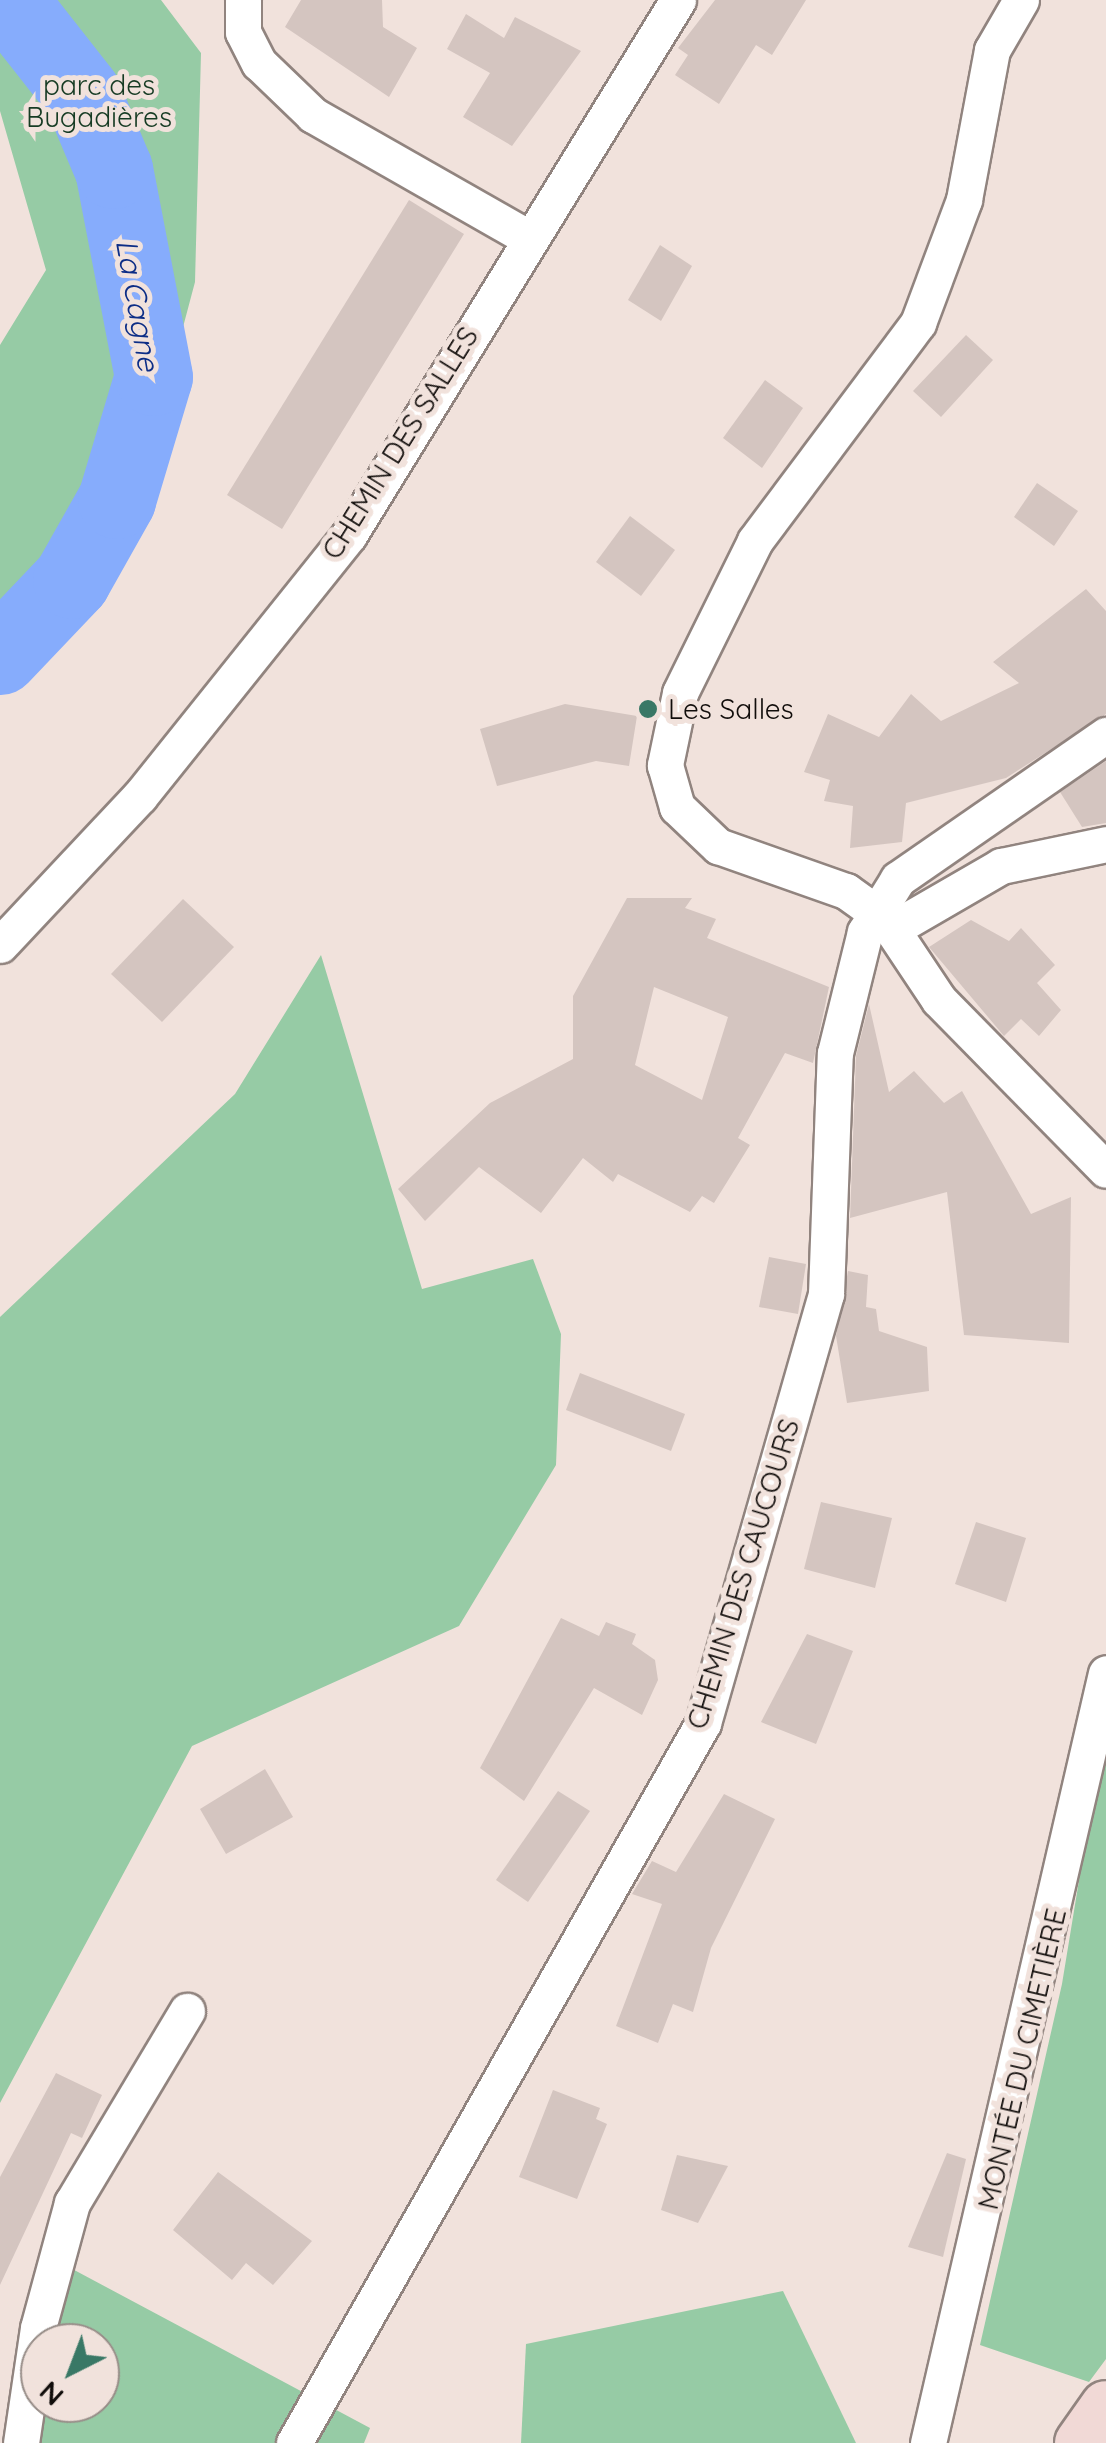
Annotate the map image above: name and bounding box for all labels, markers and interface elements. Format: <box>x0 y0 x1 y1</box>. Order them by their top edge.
park label: parc des Bugadières <box>26 68 172 134</box>
water label: La Cagne <box>109 236 167 374</box>
street label: CHEMIN DES SALLES <box>315 321 485 565</box>
place label: Les Salles <box>668 692 794 726</box>
marker: Les Salles <box>637 698 659 720</box>
street label: CHEMIN DES CAUCOURS <box>680 1415 806 1733</box>
street label: MONTÉE DU CIMETIÈRE <box>971 1905 1073 2213</box>
north arrow <box>20 2323 120 2423</box>
text: N <box>32 2374 70 2414</box>

